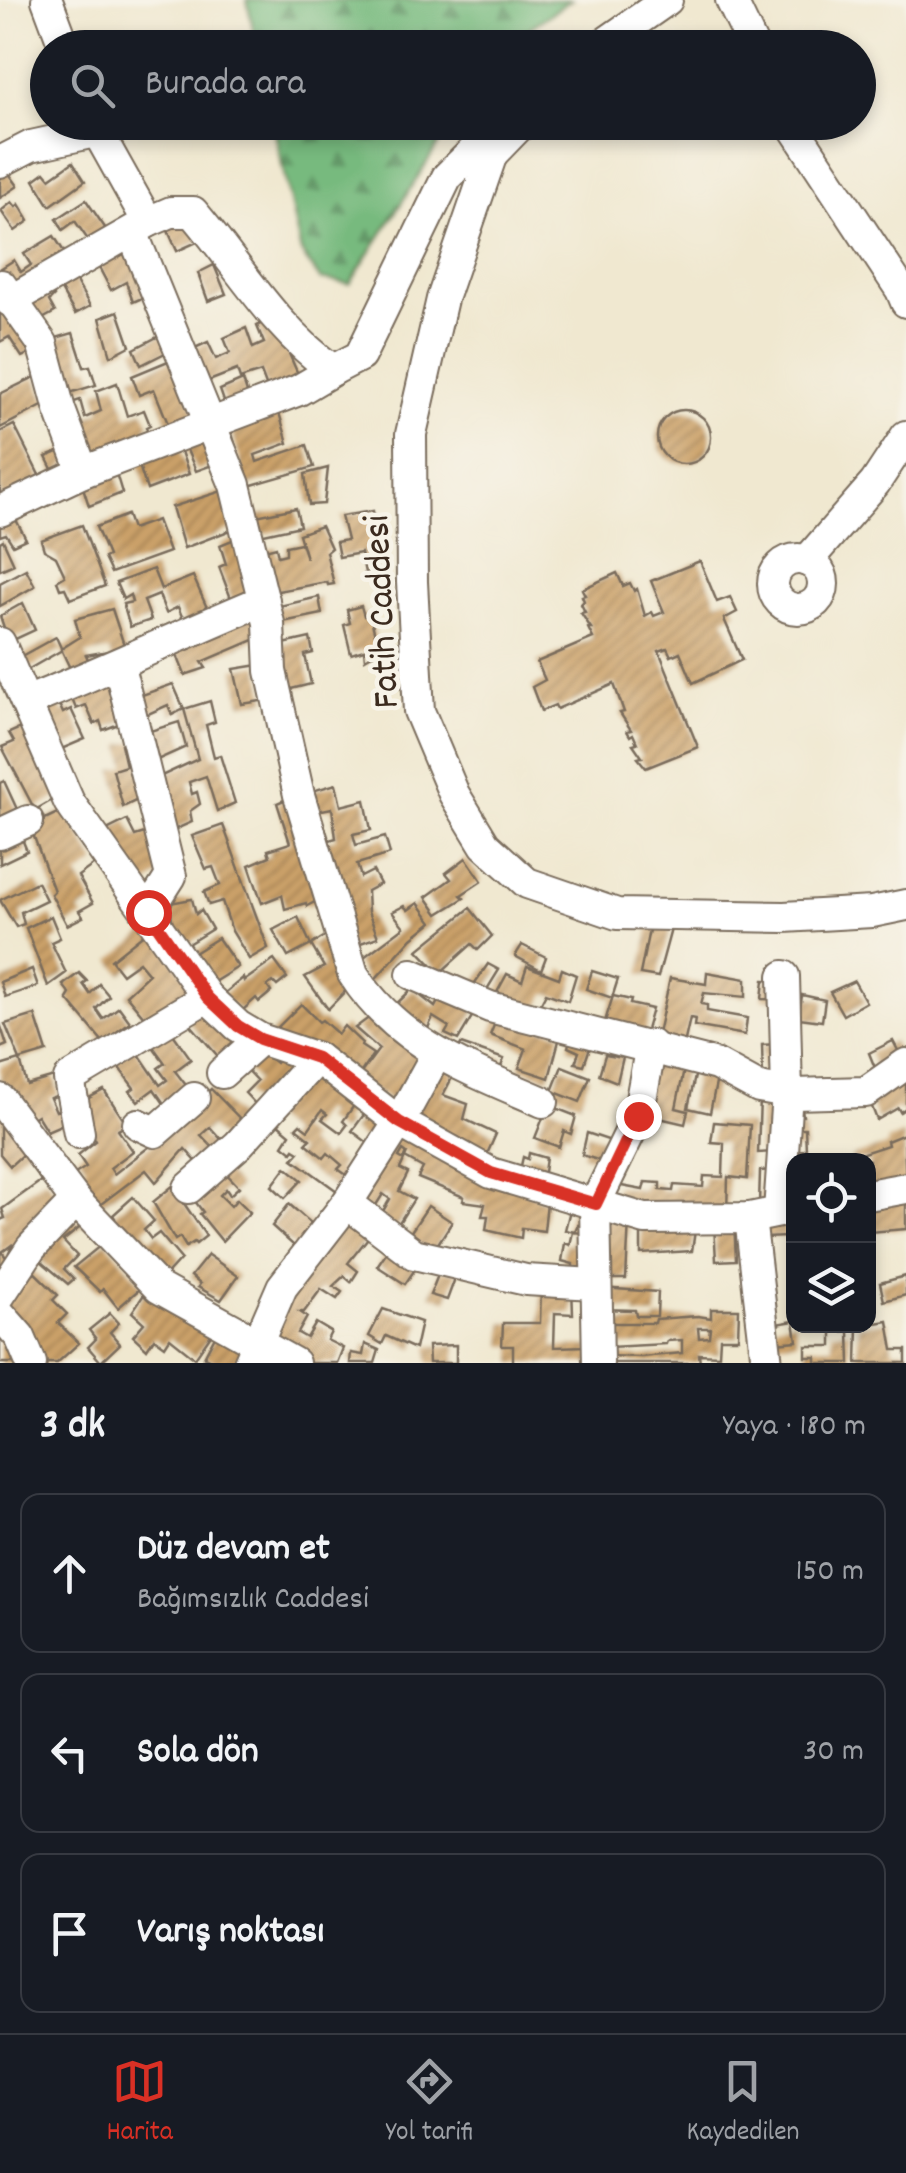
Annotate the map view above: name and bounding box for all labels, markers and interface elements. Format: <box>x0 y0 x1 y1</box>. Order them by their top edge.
search box <box>30 30 876 140</box>
icon: search <box>65 58 120 113</box>
text: Burada ara <box>145 58 305 113</box>
street label: Fatih Caddesi <box>352 513 417 710</box>
route start <box>126 890 172 936</box>
route end <box>616 1094 662 1140</box>
map controls <box>786 1153 876 1333</box>
button: locate <box>786 1153 876 1243</box>
button: layers <box>786 1243 876 1333</box>
text: 3 dk <box>40 1398 105 1458</box>
text: Yaya · 180 m <box>723 1405 866 1451</box>
text: Düz devam et <box>137 1523 330 1578</box>
icon: ahead <box>42 1546 97 1601</box>
text: 150 m <box>795 1550 864 1596</box>
text: Bağımsızlık Caddesi <box>137 1578 369 1624</box>
icon: left <box>42 1726 97 1781</box>
text: Sola dön <box>137 1726 259 1781</box>
text: 30 m <box>803 1730 864 1776</box>
icon: arrive <box>42 1906 97 1961</box>
text: Varış noktası <box>137 1906 324 1961</box>
tab: Harita <box>106 2054 173 2154</box>
tab: Yol tarifi <box>386 2054 474 2154</box>
tab: Kaydedilen <box>686 2054 800 2154</box>

